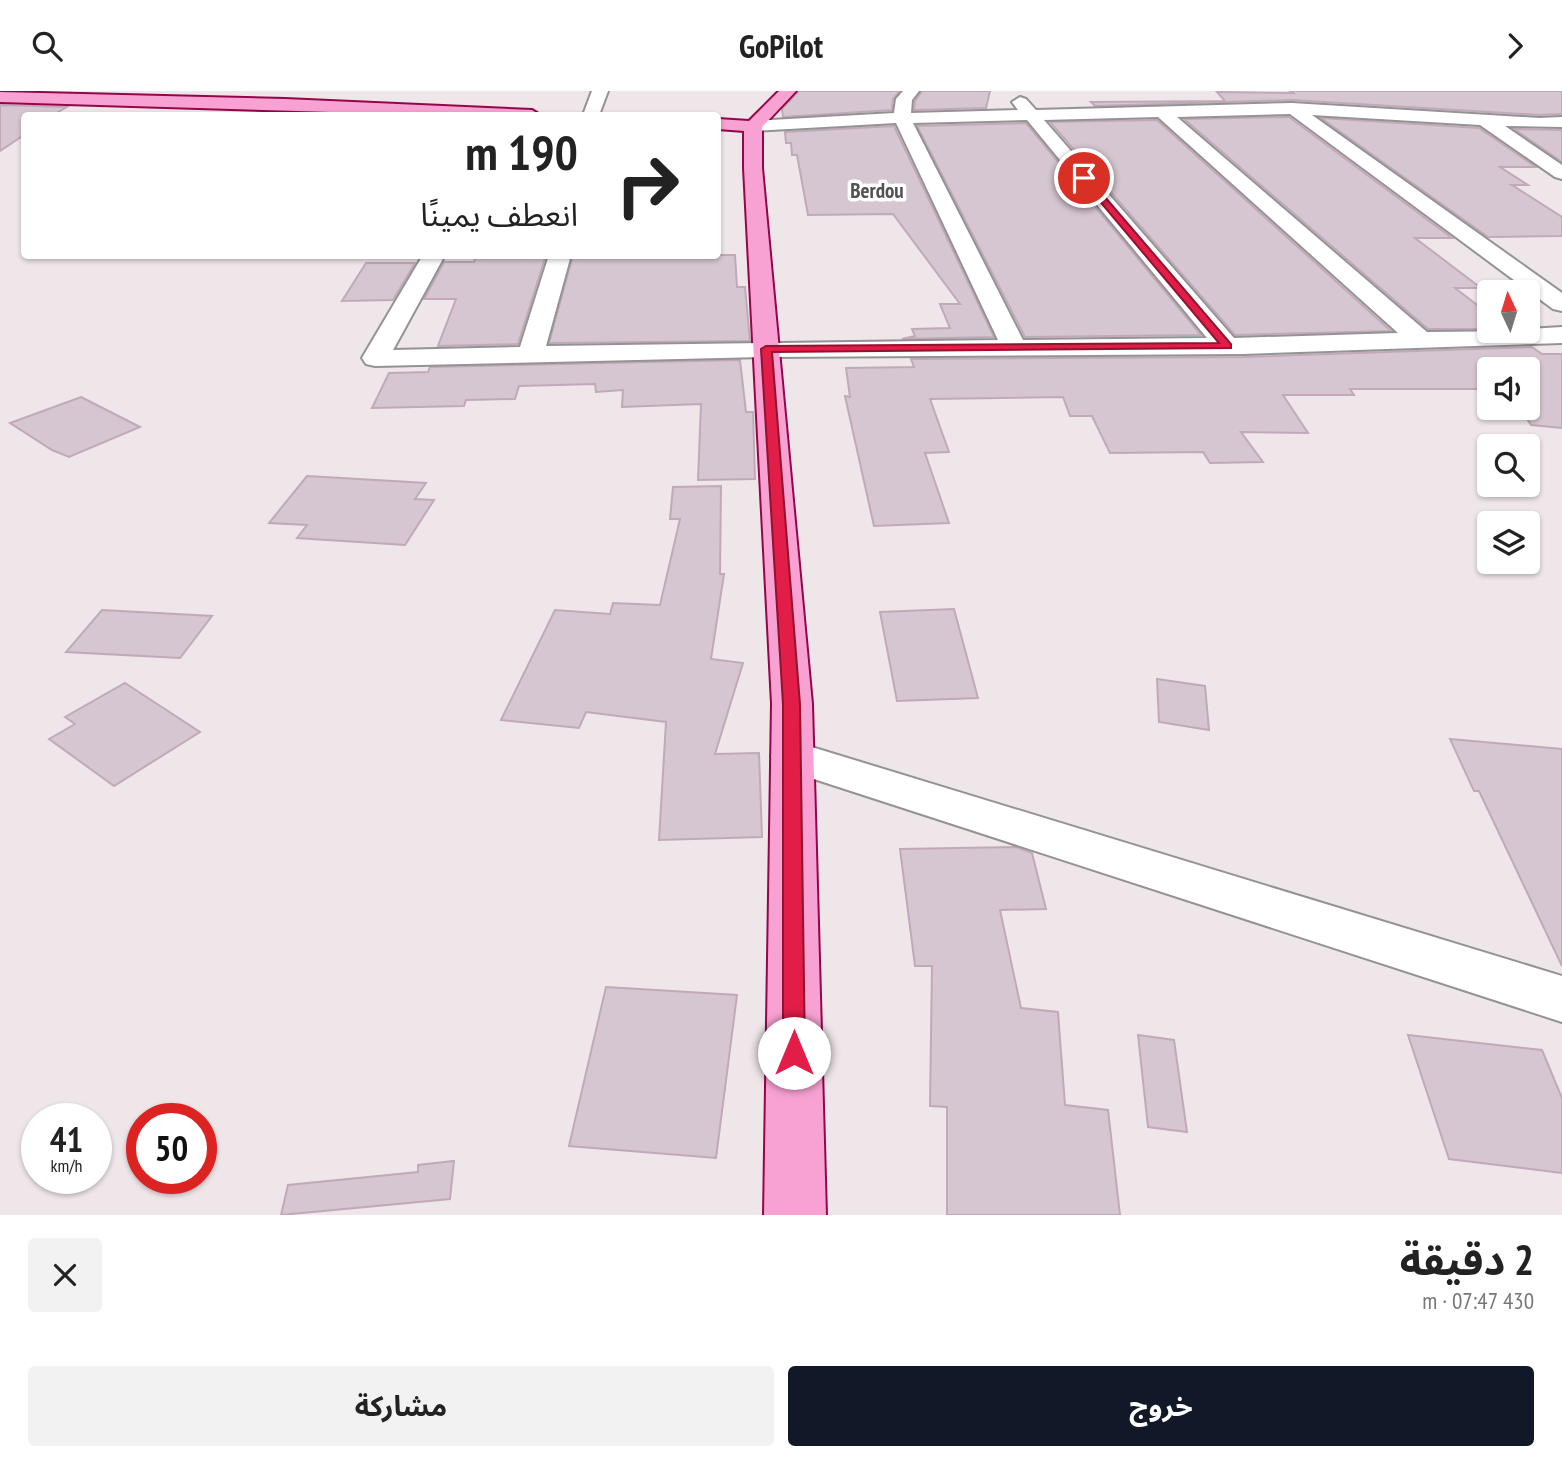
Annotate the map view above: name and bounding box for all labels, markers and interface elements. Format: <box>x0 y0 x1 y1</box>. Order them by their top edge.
text: GoPilot <box>739 25 823 67</box>
icon: search <box>28 27 66 65</box>
icon: forward <box>1496 27 1534 65</box>
text: 190 m <box>465 120 578 184</box>
icon: right <box>602 140 693 231</box>
pin <box>1054 148 1114 208</box>
icon: arrive <box>1065 159 1103 197</box>
district label: Berdou <box>850 177 904 204</box>
text: انعطف يمينًا <box>420 193 578 235</box>
north arrow <box>1477 280 1540 343</box>
map controls <box>1477 280 1540 574</box>
button: sound <box>1477 357 1540 420</box>
button: search <box>1477 434 1540 497</box>
button: layers <box>1477 511 1540 574</box>
position arrow <box>757 1016 831 1090</box>
speed limit sign: 50 <box>126 1103 217 1194</box>
text: 41 <box>50 1116 83 1162</box>
text: km/h <box>51 1154 82 1177</box>
text: 2 دقيقة <box>1400 1232 1534 1287</box>
button: close <box>28 1238 102 1312</box>
text: 430 m · 07:47 <box>1422 1286 1534 1315</box>
button: مشاركة <box>28 1366 774 1446</box>
button: خروج <box>788 1366 1534 1446</box>

